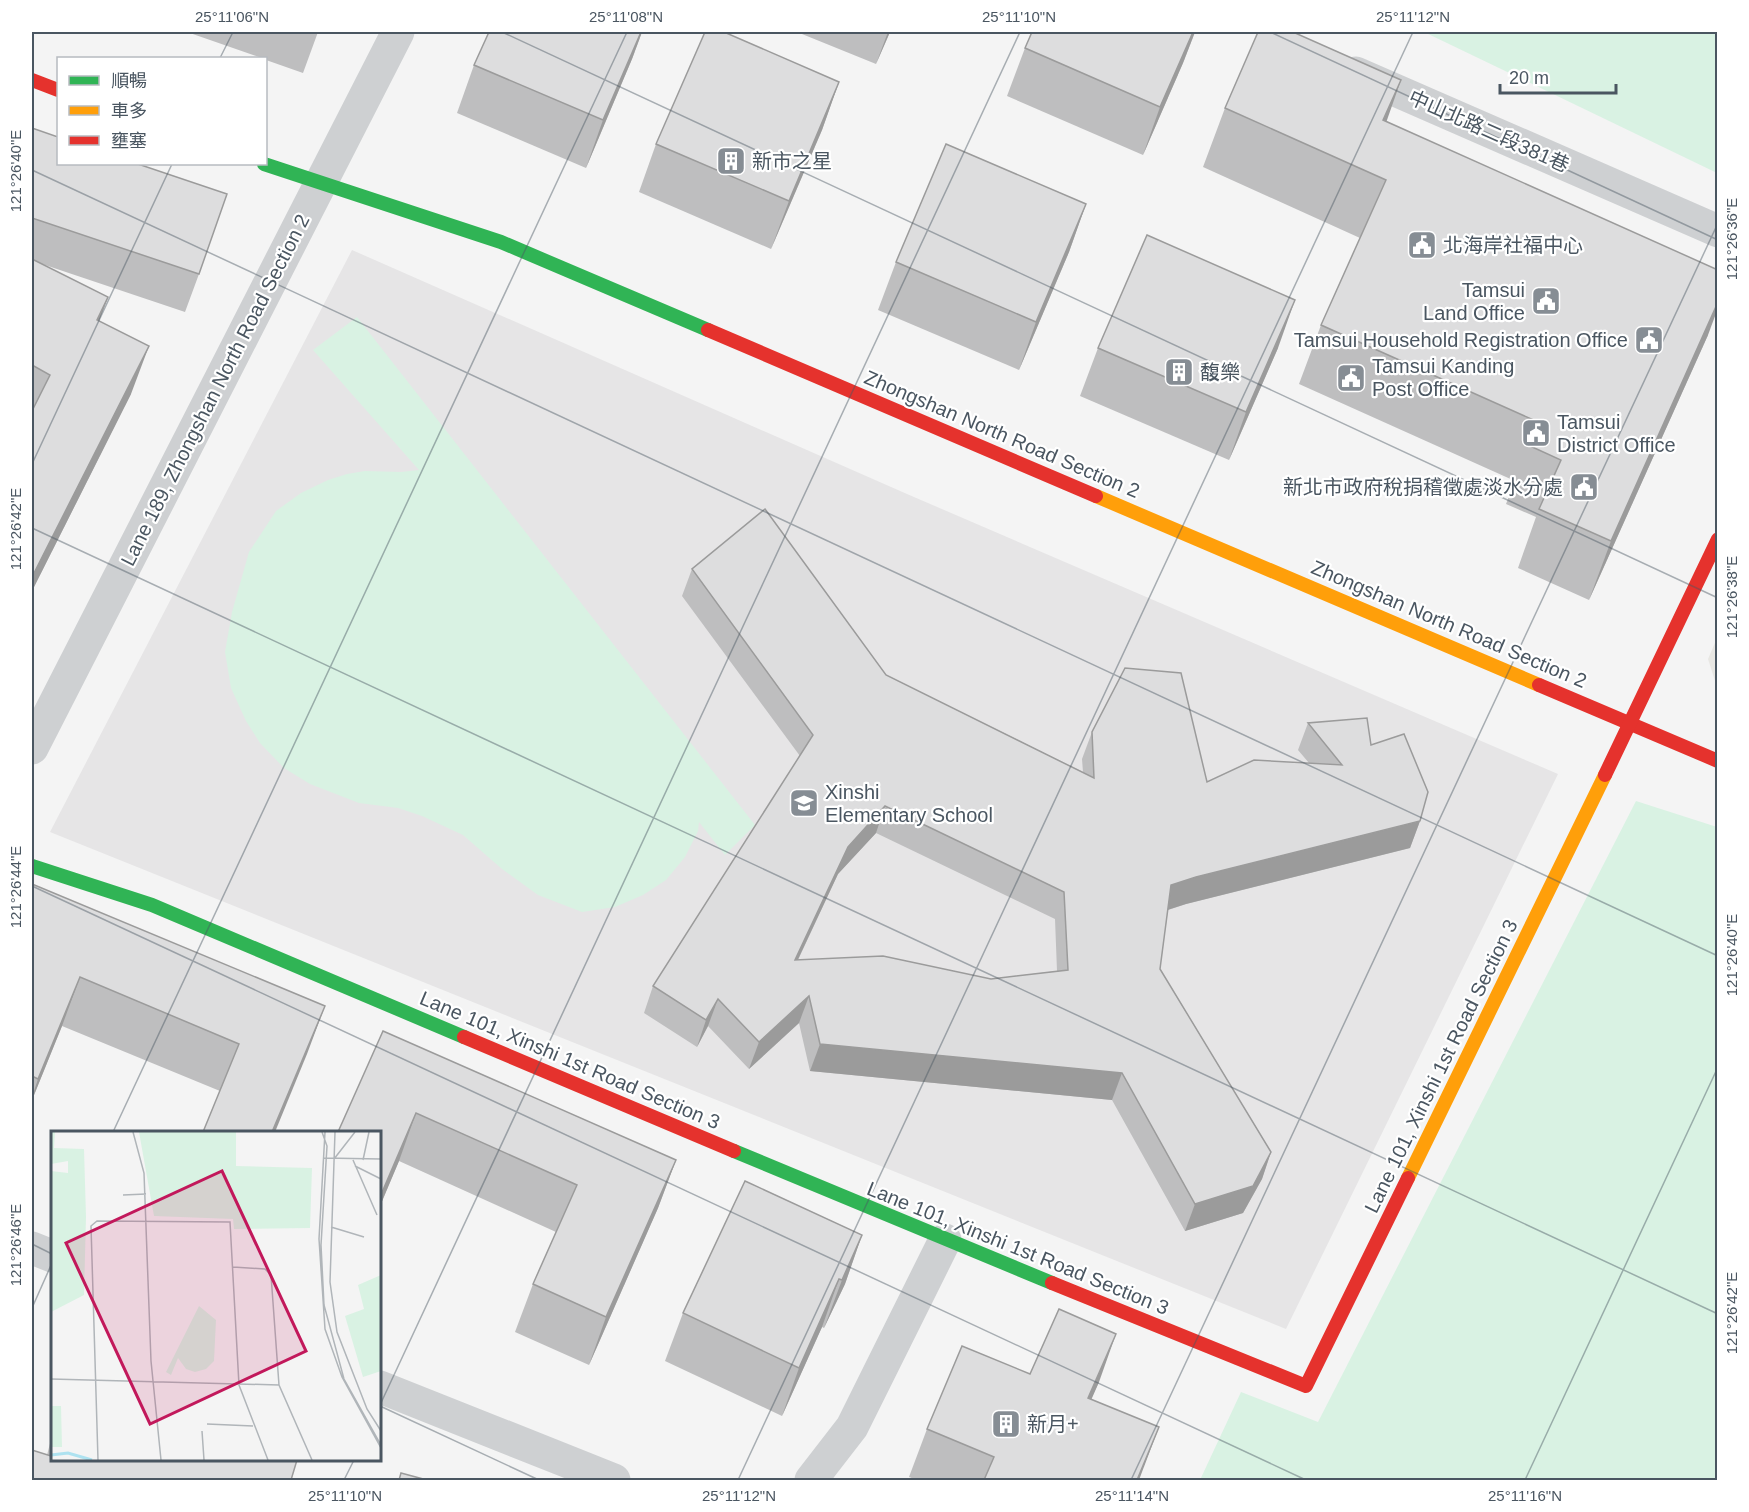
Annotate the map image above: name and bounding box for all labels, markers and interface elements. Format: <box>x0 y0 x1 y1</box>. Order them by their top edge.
text: 25°11'06"N <box>195 8 269 25</box>
text: 25°11'08"N <box>589 8 663 25</box>
text: 25°11'10"N <box>982 8 1056 25</box>
text: 25°11'12"N <box>1376 8 1450 25</box>
legend <box>57 57 267 165</box>
scale bar <box>1500 57 1616 95</box>
text: 20 m <box>1509 68 1549 88</box>
text: 順暢 <box>111 71 147 91</box>
street label: 中山北路二段381巷 <box>1405 86 1573 176</box>
text: 車多 <box>111 101 147 121</box>
text: 121°26'40"E <box>7 130 24 212</box>
text: 壅塞 <box>111 131 147 151</box>
building icon: 新市之星 <box>715 145 747 177</box>
place label: 新市之星 <box>752 150 832 172</box>
text: 121°26'36"E <box>1723 198 1740 280</box>
street label: Lane 189, Zhongshan North Road Section 2 <box>116 211 314 569</box>
public building icon: 北海岸社福中心 <box>1406 229 1438 261</box>
place label: 北海岸社福中心 <box>1443 234 1583 256</box>
place label: Tamsui Land Office <box>1423 279 1525 324</box>
public building icon: Tamsui Land Office <box>1530 285 1562 317</box>
public building icon: Tamsui Household Registration Office <box>1633 324 1665 356</box>
place label: Tamsui Household Registration Office <box>1294 329 1628 351</box>
place label: Tamsui Kanding Post Office <box>1372 355 1514 400</box>
building icon: 馥樂 <box>1163 356 1195 388</box>
place label: 馥樂 <box>1200 361 1240 383</box>
public building icon: Tamsui Kanding Post Office <box>1335 362 1367 394</box>
street label: Zhongshan North Road Section 2 <box>861 366 1143 502</box>
place label: Tamsui District Office <box>1557 411 1676 456</box>
public building icon: Tamsui District Office <box>1520 417 1552 449</box>
public building icon: 新北市政府稅捐稽徵處淡水分處 <box>1568 471 1600 503</box>
place label: 新北市政府稅捐稽徵處淡水分處 <box>1283 476 1563 498</box>
text: 121°26'42"E <box>7 488 24 570</box>
street label: Zhongshan North Road Section 2 <box>1308 556 1590 692</box>
text: 121°26'38"E <box>1723 556 1740 638</box>
place label: Xinshi Elementary School <box>825 781 993 826</box>
school or university icon: Xinshi Elementary School <box>788 787 820 819</box>
text: 121°26'44"E <box>7 846 24 928</box>
text: 121°26'40"E <box>1723 914 1740 996</box>
street label: Lane 101, Xinshi 1st Road Section 3 <box>1360 916 1522 1216</box>
street label: Lane 101, Xinshi 1st Road Section 3 <box>417 987 723 1133</box>
inset map <box>51 1131 381 1461</box>
street label: Lane 101, Xinshi 1st Road Section 3 <box>864 1177 1172 1319</box>
text: 121°26'46"E <box>7 1204 24 1286</box>
text: 121°26'42"E <box>1723 1272 1740 1354</box>
building icon: 新月+ <box>990 1408 1022 1440</box>
place label: 新月+ <box>1027 1413 1079 1435</box>
text: 25°11'10"N <box>308 1487 382 1504</box>
text: 25°11'12"N <box>702 1487 776 1504</box>
text: 25°11'14"N <box>1095 1487 1169 1504</box>
text: 25°11'16"N <box>1488 1487 1562 1504</box>

